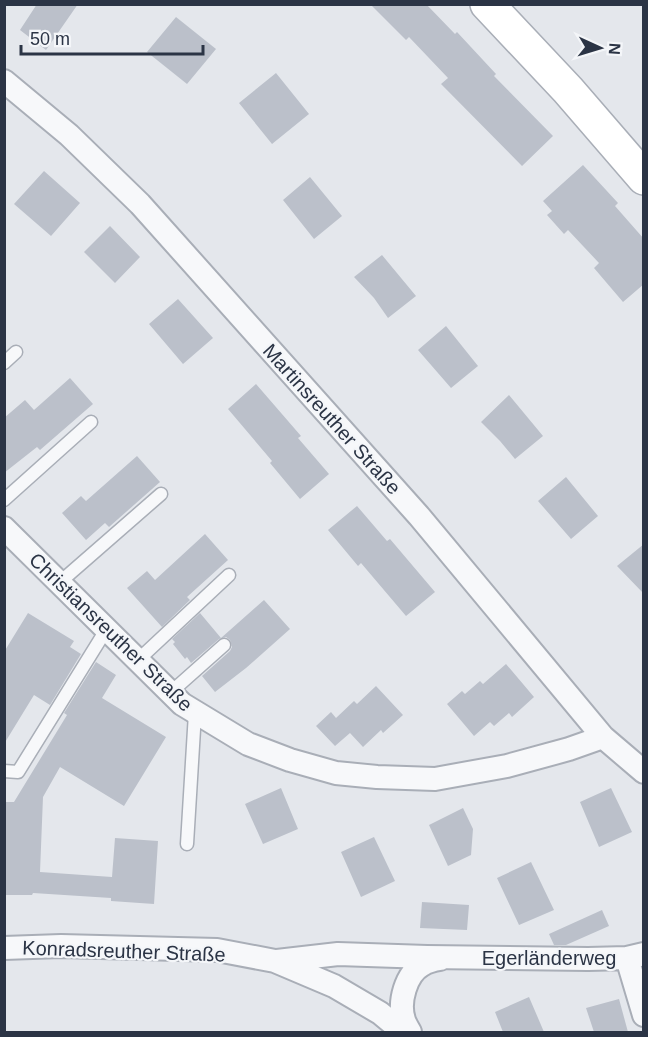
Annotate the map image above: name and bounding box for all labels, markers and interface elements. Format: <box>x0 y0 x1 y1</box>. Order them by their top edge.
scale bar <box>21 18 202 56</box>
north arrow <box>570 18 630 78</box>
text: 50 m <box>30 29 70 49</box>
text: N <box>606 43 623 55</box>
street label: Martinsreuther Straße <box>259 339 405 499</box>
street label: Christiansreuther Straße <box>25 548 197 716</box>
street label: Konradsreuther Straße <box>22 936 226 966</box>
street label: Egerländerweg <box>482 947 616 969</box>

